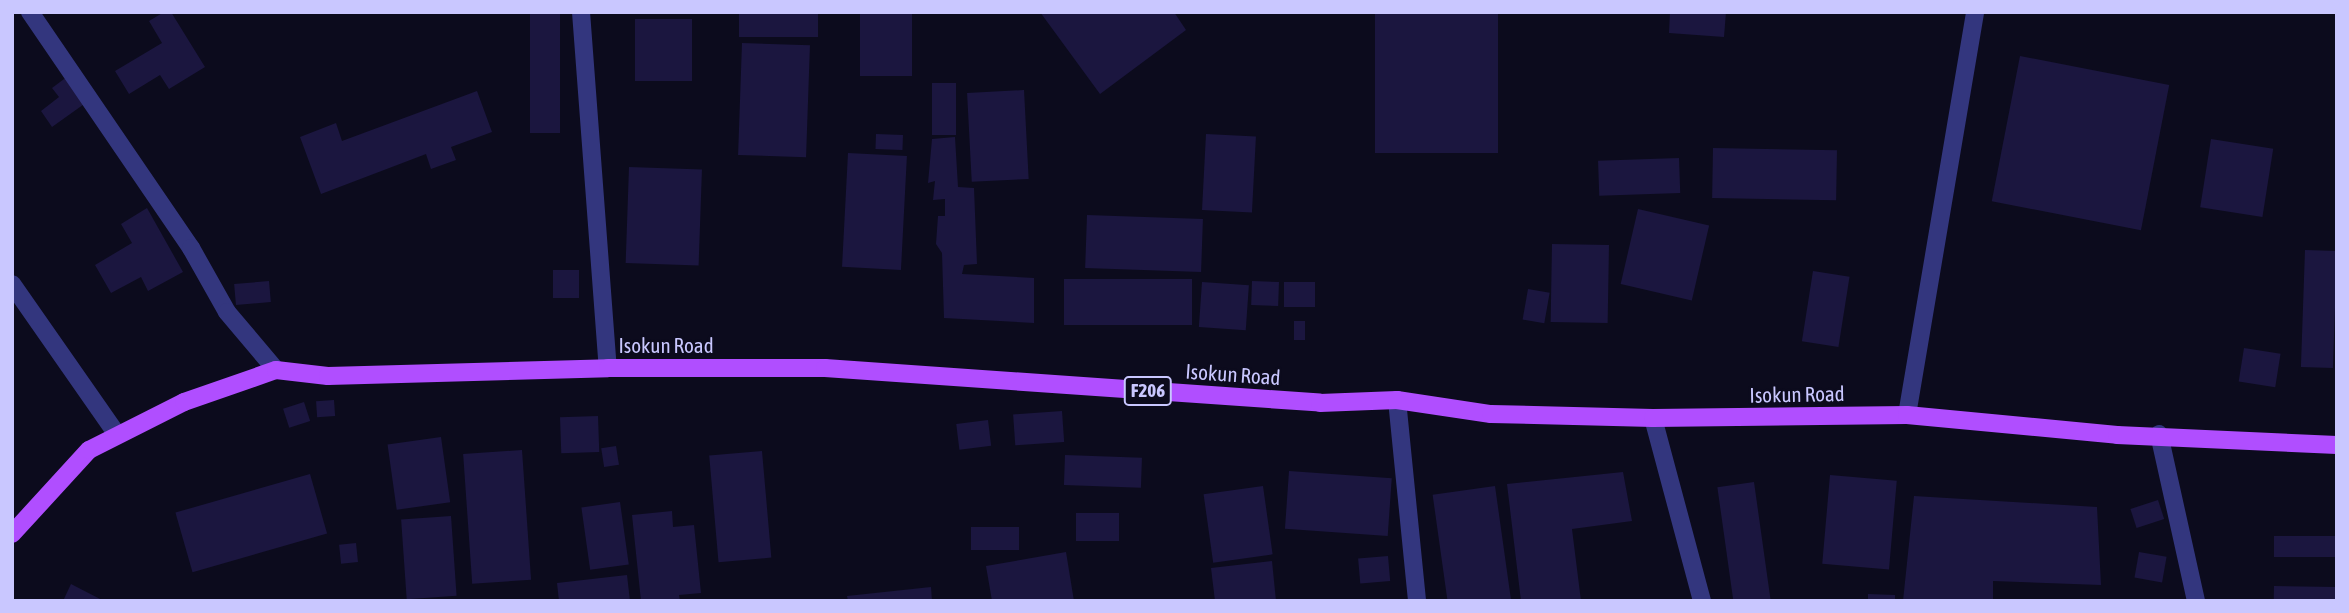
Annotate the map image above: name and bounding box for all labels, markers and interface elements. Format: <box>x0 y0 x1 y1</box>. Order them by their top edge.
street label: Isokun Road <box>618 332 714 358</box>
street label: Isokun Road <box>1185 358 1281 390</box>
road number: F206 <box>1124 376 1172 406</box>
street label: Isokun Road <box>1749 381 1845 407</box>

